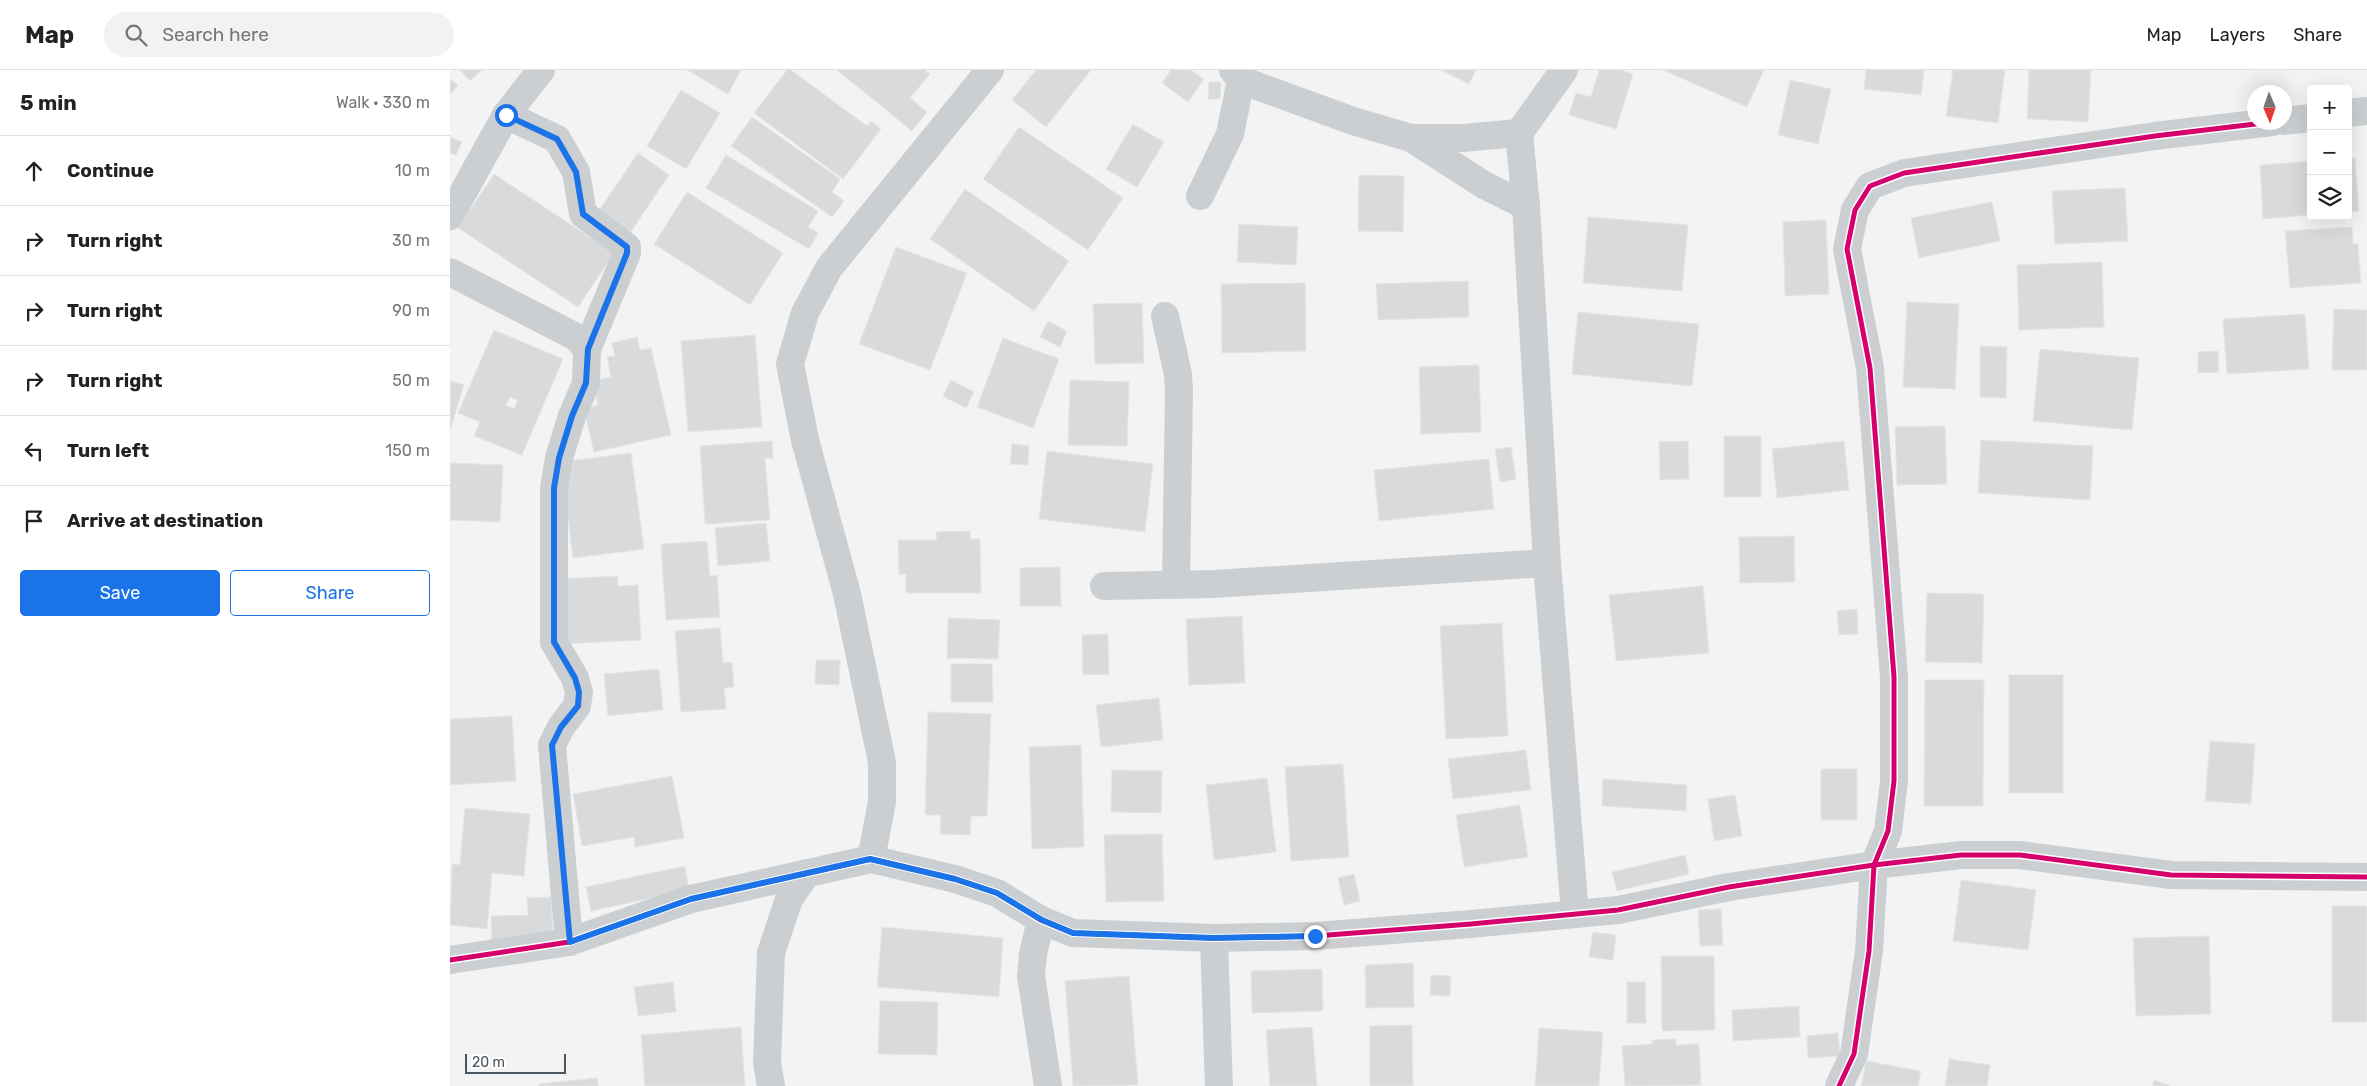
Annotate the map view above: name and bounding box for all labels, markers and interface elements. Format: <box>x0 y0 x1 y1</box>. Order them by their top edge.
search box <box>104 12 454 57</box>
text: Map <box>25 21 74 49</box>
icon: search <box>122 21 150 49</box>
text: Search here <box>162 23 269 46</box>
text: Map <box>2147 24 2182 46</box>
text: Layers <box>2210 24 2265 46</box>
text: Share <box>2293 24 2342 46</box>
north arrow <box>2247 85 2292 130</box>
map controls <box>2307 85 2352 220</box>
button: + <box>2307 85 2352 130</box>
text: 5 min <box>20 90 77 115</box>
text: Walk · 330 m <box>336 93 430 112</box>
route start <box>495 104 518 127</box>
button: − <box>2307 130 2352 175</box>
icon: ahead <box>20 157 48 185</box>
text: Continue <box>67 159 154 182</box>
text: 10 m <box>395 161 430 180</box>
button: layers <box>2307 175 2352 220</box>
icon: right <box>20 227 48 255</box>
text: Turn right <box>67 229 162 252</box>
text: 30 m <box>392 231 430 250</box>
icon: right <box>20 297 48 325</box>
text: Turn right <box>67 299 162 322</box>
text: 90 m <box>392 301 430 320</box>
icon: right <box>20 367 48 395</box>
text: Turn right <box>67 369 162 392</box>
text: 50 m <box>392 371 430 390</box>
icon: left <box>20 437 48 465</box>
text: Turn left <box>67 439 149 462</box>
text: 150 m <box>385 441 430 460</box>
icon: arrive <box>20 507 48 535</box>
text: Arrive at destination <box>67 509 263 532</box>
button: Save <box>20 570 220 616</box>
button: Share <box>230 570 430 616</box>
route end <box>1304 925 1327 948</box>
scale bar <box>465 1051 566 1074</box>
text: 20 m <box>472 1054 505 1071</box>

